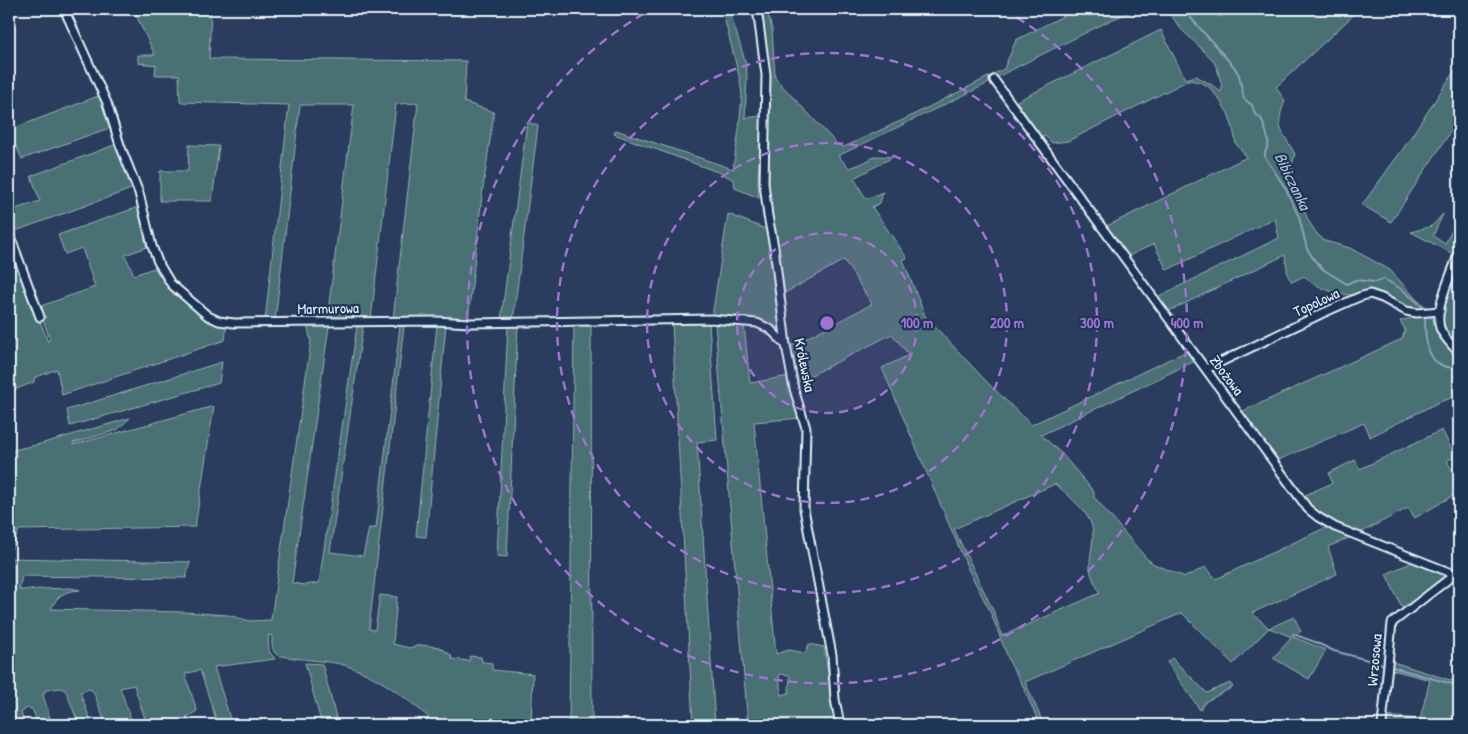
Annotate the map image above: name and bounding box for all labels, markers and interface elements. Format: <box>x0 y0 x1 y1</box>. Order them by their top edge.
water label: Bibiczanka <box>1270 149 1317 215</box>
street label: Topolowa <box>1290 282 1342 322</box>
street label: Marmurowa <box>297 297 359 319</box>
text: 100 m <box>901 312 933 333</box>
text: 200 m <box>990 312 1024 333</box>
text: 300 m <box>1080 312 1114 333</box>
text: 400 m <box>1171 312 1203 333</box>
centre of rings <box>818 314 836 332</box>
street label: Królewska <box>789 336 821 394</box>
street label: Zbożowa <box>1205 351 1249 399</box>
street label: Wrzosowa <box>1361 633 1387 687</box>

